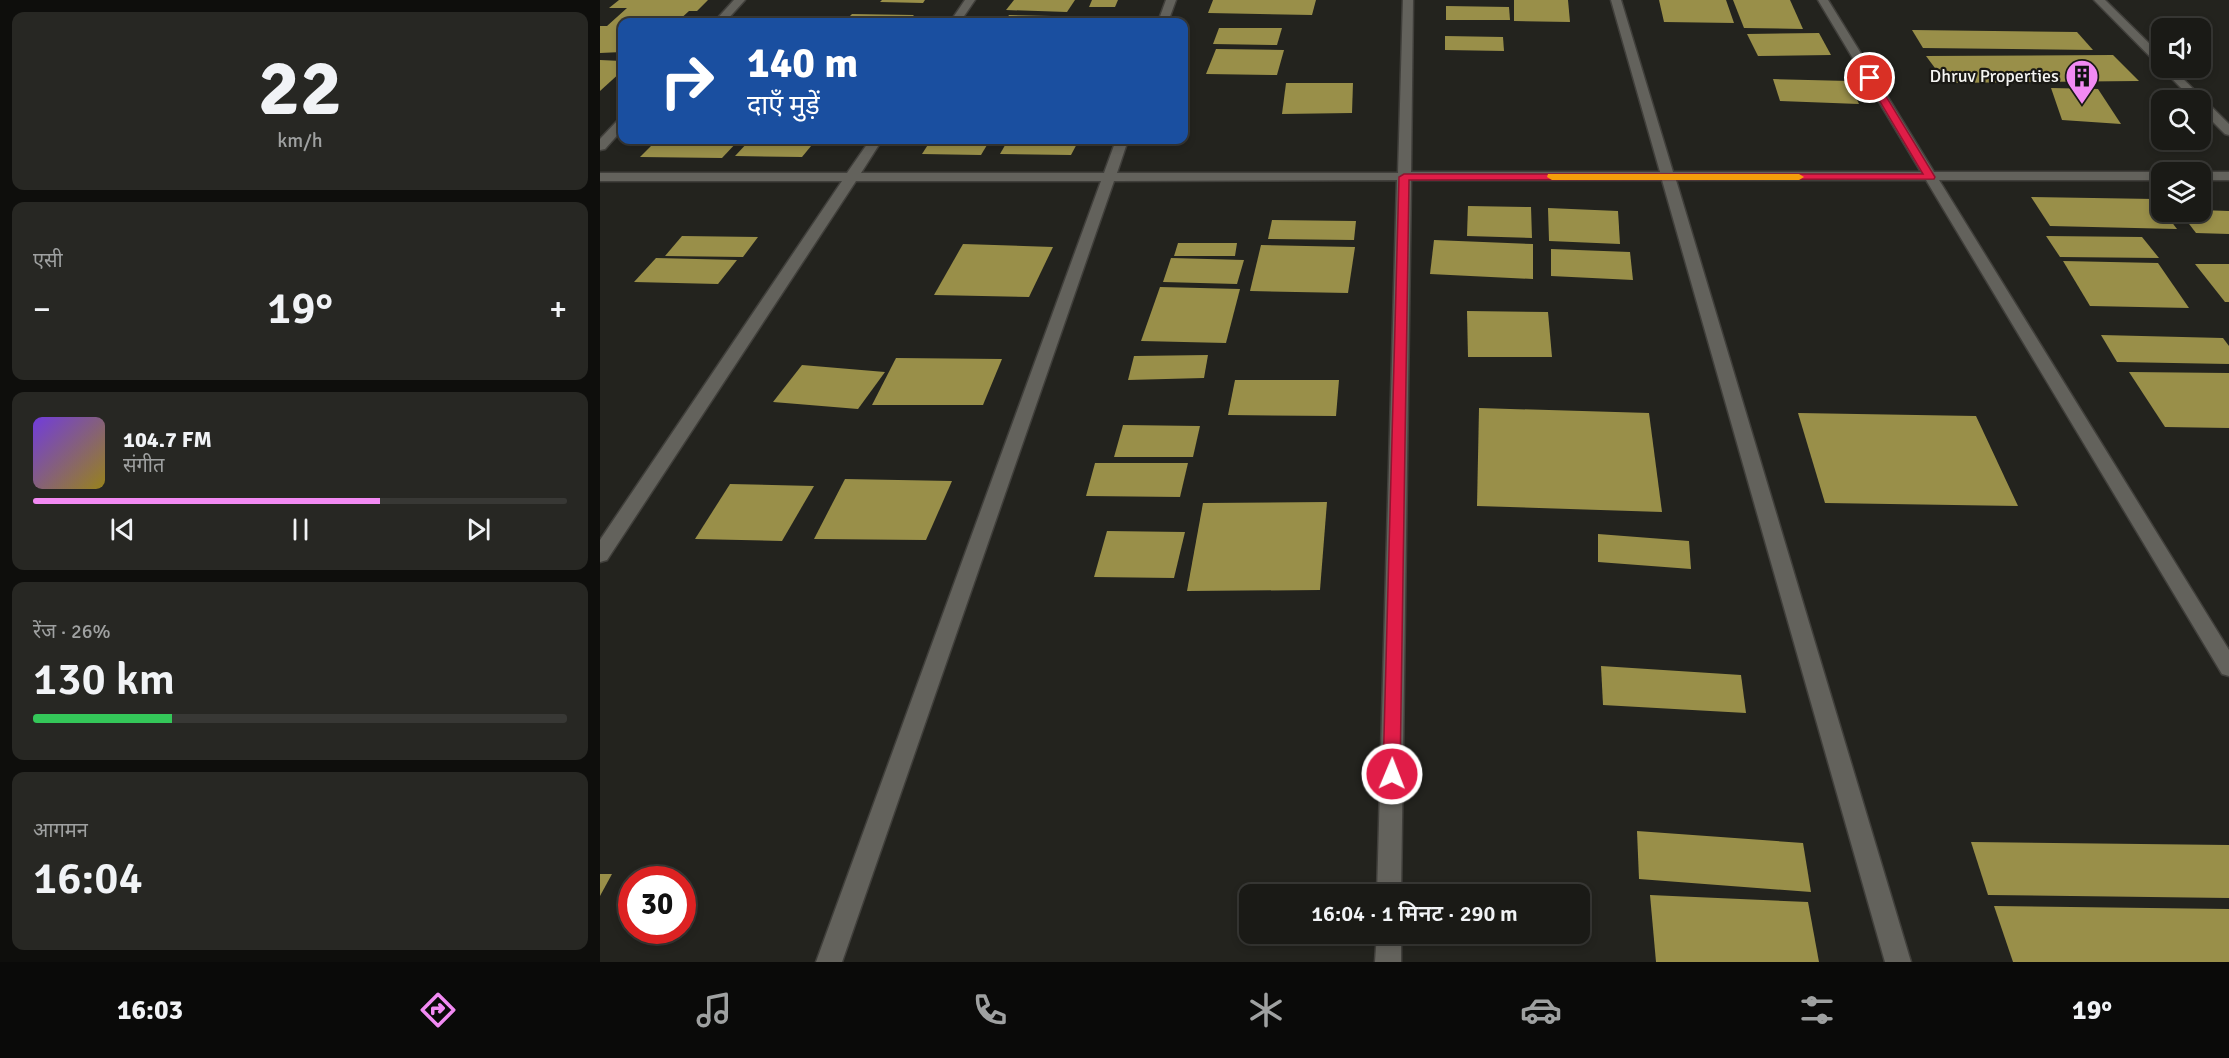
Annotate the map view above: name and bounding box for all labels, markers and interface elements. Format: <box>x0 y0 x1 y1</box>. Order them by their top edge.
map controls <box>2151 18 2211 222</box>
button: sound <box>2151 18 2211 78</box>
text: 140 m <box>747 38 858 89</box>
text: 22 <box>258 41 342 137</box>
icon: right <box>648 42 726 120</box>
pin <box>1844 52 1895 103</box>
building icon: Dhruv Properties <box>2064 58 2100 105</box>
icon: arrive <box>1853 61 1886 94</box>
place label: Dhruv Properties <box>1930 65 2059 87</box>
text: दाएँ मुड़ें <box>747 89 820 122</box>
button: search <box>2151 90 2211 150</box>
text: km/h <box>277 128 323 153</box>
button: layers <box>2151 162 2211 222</box>
text: एसी <box>33 248 63 273</box>
text: 19° <box>267 281 333 336</box>
text: − <box>33 289 51 330</box>
text: + <box>549 289 567 330</box>
text: 104.7 FM <box>123 426 212 453</box>
text: संगीत <box>123 453 164 478</box>
icon: previous <box>106 513 139 546</box>
icon: pause <box>284 513 317 546</box>
icon: next <box>462 513 495 546</box>
text: रेंज · 26% <box>33 619 111 644</box>
text: 130 km <box>33 652 175 707</box>
position arrow <box>1360 742 1424 806</box>
text: आगमन <box>33 818 88 843</box>
text: 16:04 <box>33 851 143 906</box>
speed limit sign: 30 <box>618 866 696 944</box>
text: 16:04 · 1 मिनट · 290 m <box>1311 900 1518 927</box>
icon: directions <box>417 989 459 1031</box>
icon: music <box>693 989 735 1031</box>
icon: phone <box>969 989 1011 1031</box>
icon: climate <box>1245 989 1287 1031</box>
icon: car <box>1520 989 1562 1031</box>
icon: filters <box>1796 989 1838 1031</box>
text: 16:03 <box>117 994 183 1027</box>
text: 19° <box>2072 994 2112 1027</box>

